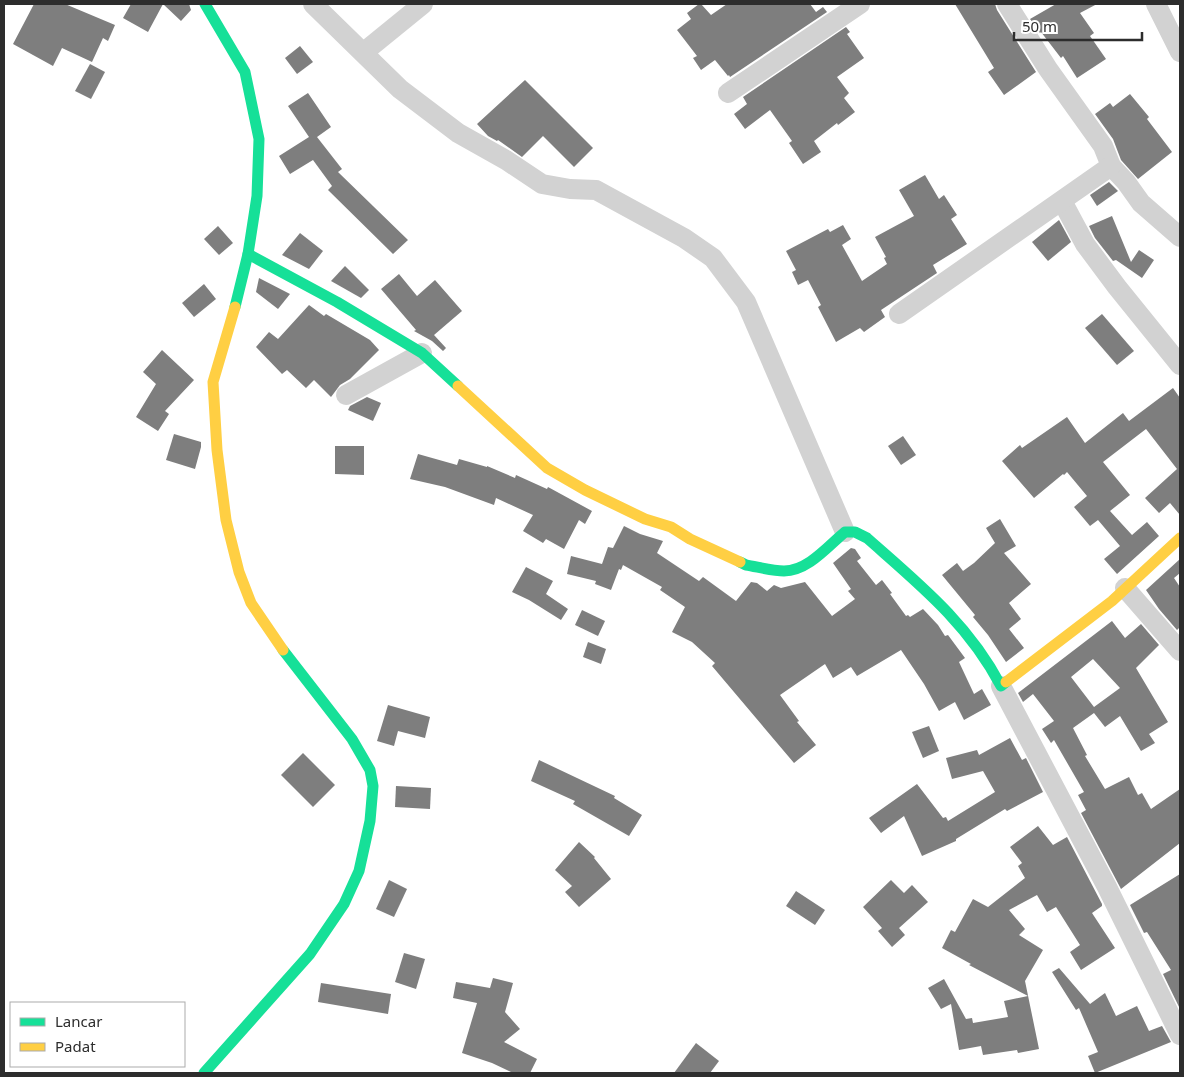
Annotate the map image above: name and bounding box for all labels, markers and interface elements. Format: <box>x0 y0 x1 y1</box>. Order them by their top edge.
scale bar <box>1014 10 1142 42</box>
text: 50 m <box>1022 16 1057 36</box>
legend <box>10 1002 185 1067</box>
text: Lancar <box>55 1011 102 1031</box>
text: Padat <box>55 1036 96 1056</box>

